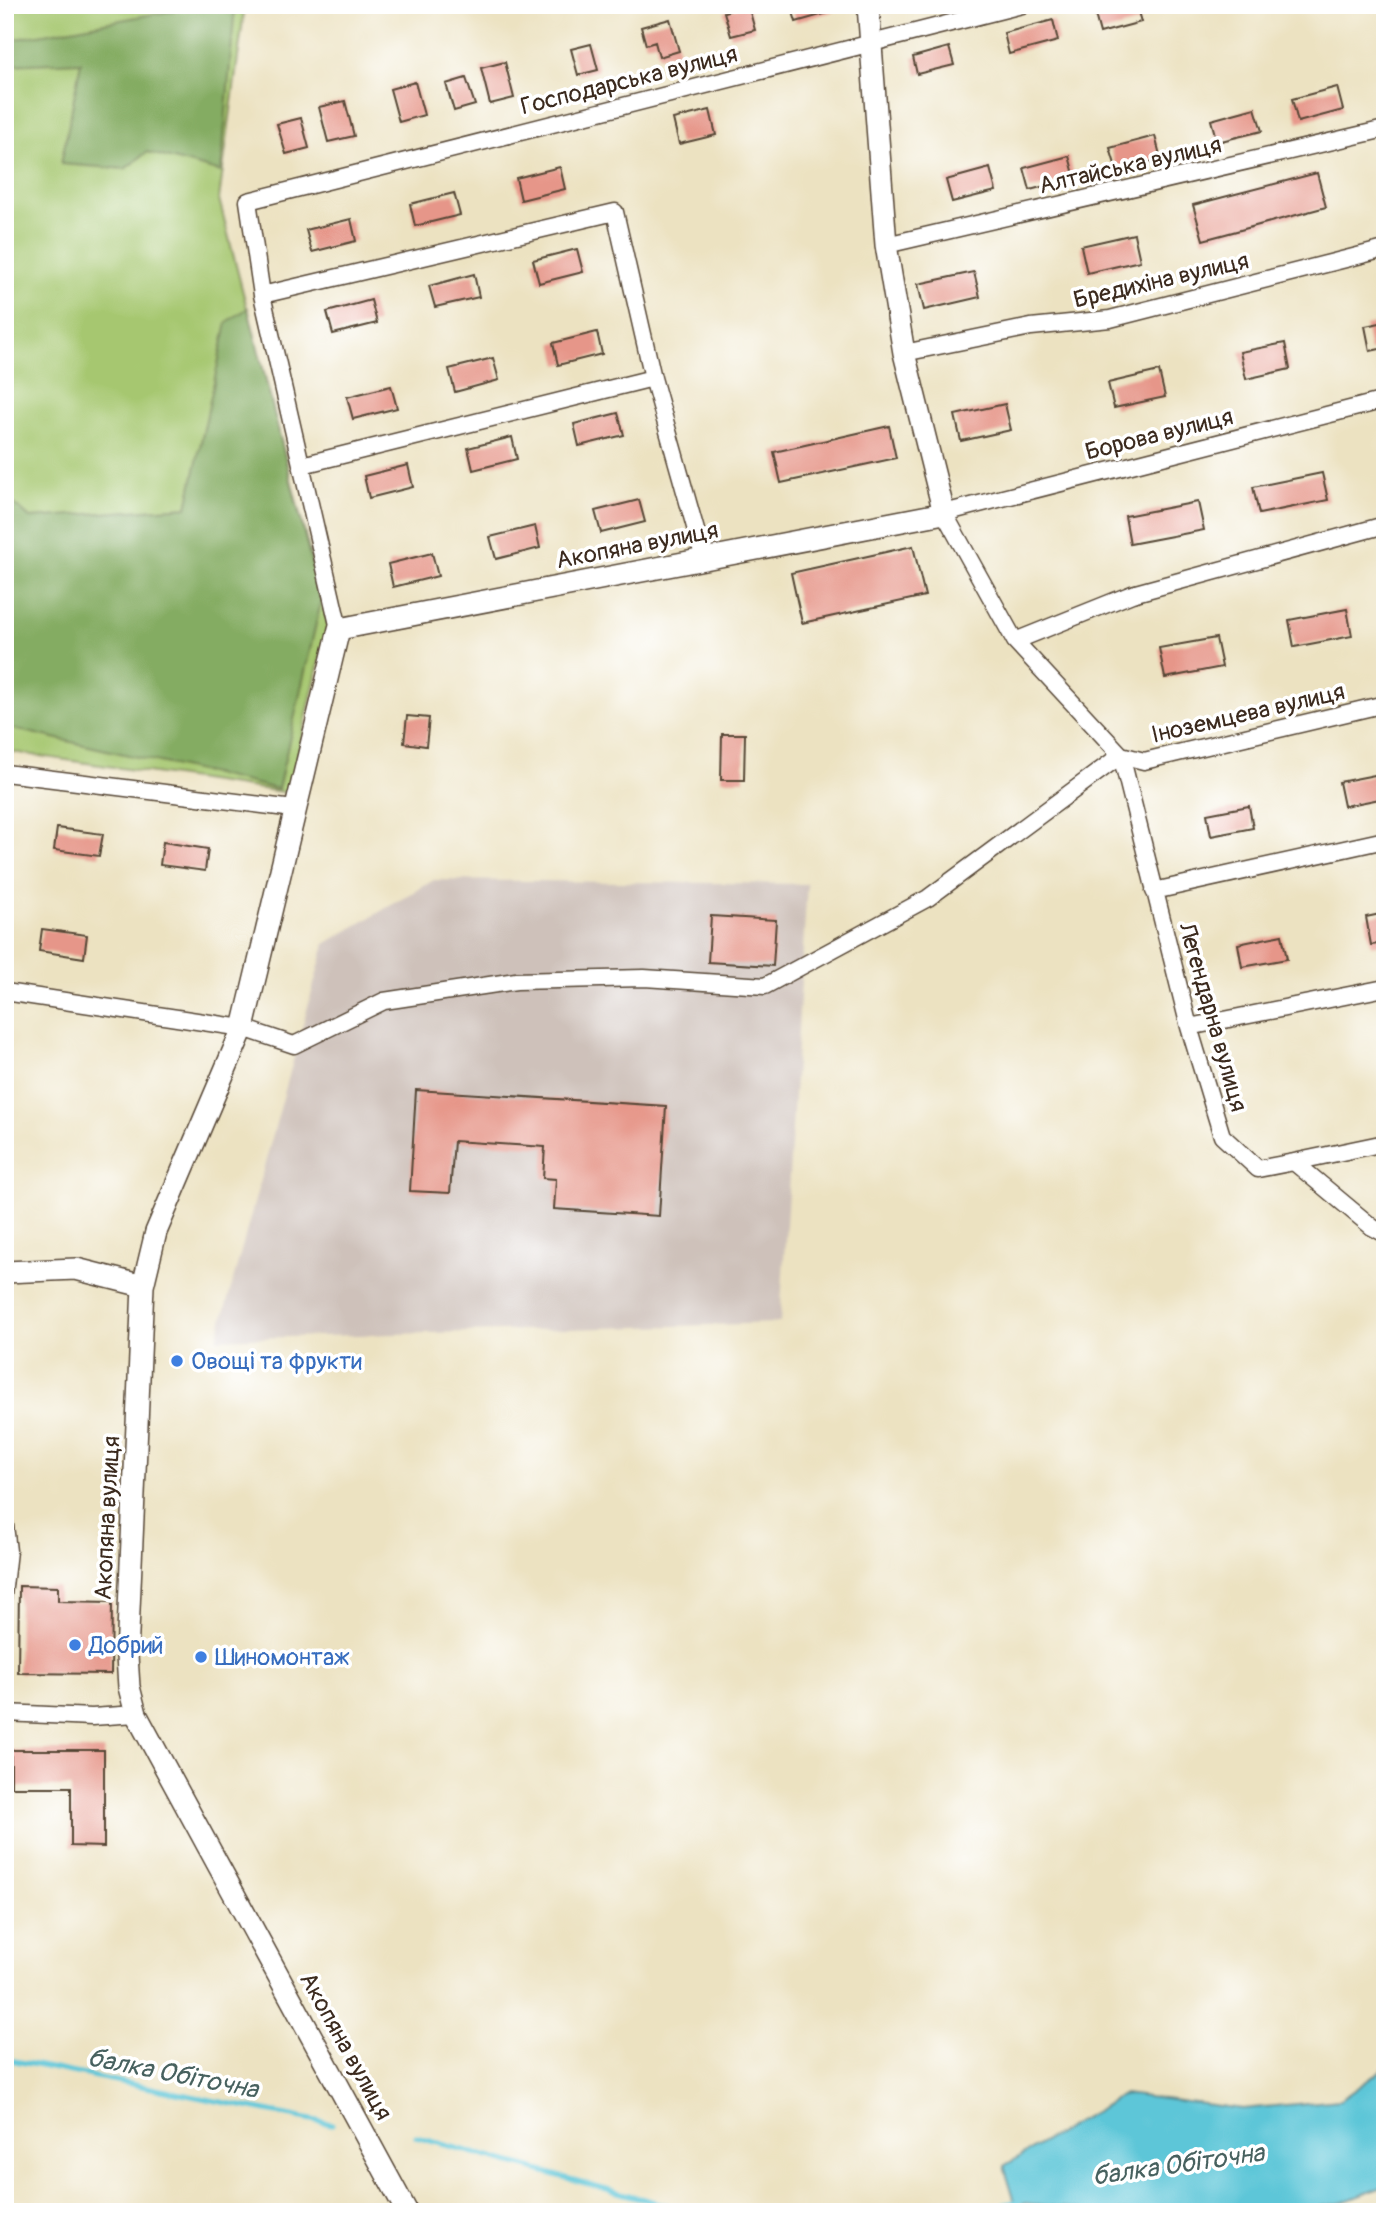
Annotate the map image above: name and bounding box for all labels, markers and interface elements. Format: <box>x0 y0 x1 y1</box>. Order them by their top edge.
street label: Господарська вулиця <box>518 40 740 121</box>
street label: Алтайська вулиця <box>1036 130 1224 201</box>
street label: Бредихіна вулиця <box>1071 246 1252 315</box>
street label: Борова вулиця <box>1082 402 1236 467</box>
street label: Акопяна вулиця <box>554 516 721 575</box>
street label: Іноземцева вулиця <box>1149 677 1348 750</box>
street label: Легендарна вулиця <box>1171 918 1253 1115</box>
place label: Овощі та фрукти <box>191 1347 362 1376</box>
marker: Овощі та фрукти <box>169 1353 185 1369</box>
street label: Акопяна вулиця <box>89 1435 126 1601</box>
place label: Добрий <box>88 1631 164 1660</box>
marker: Добрий <box>67 1637 83 1653</box>
place label: Шиномонтаж <box>215 1643 350 1672</box>
marker: Шиномонтаж <box>193 1649 209 1665</box>
street label: Акопяна вулиця <box>293 1967 398 2125</box>
water label: балка Обіточна <box>85 2042 263 2107</box>
water label: балка Обіточна <box>1090 2137 1268 2193</box>

